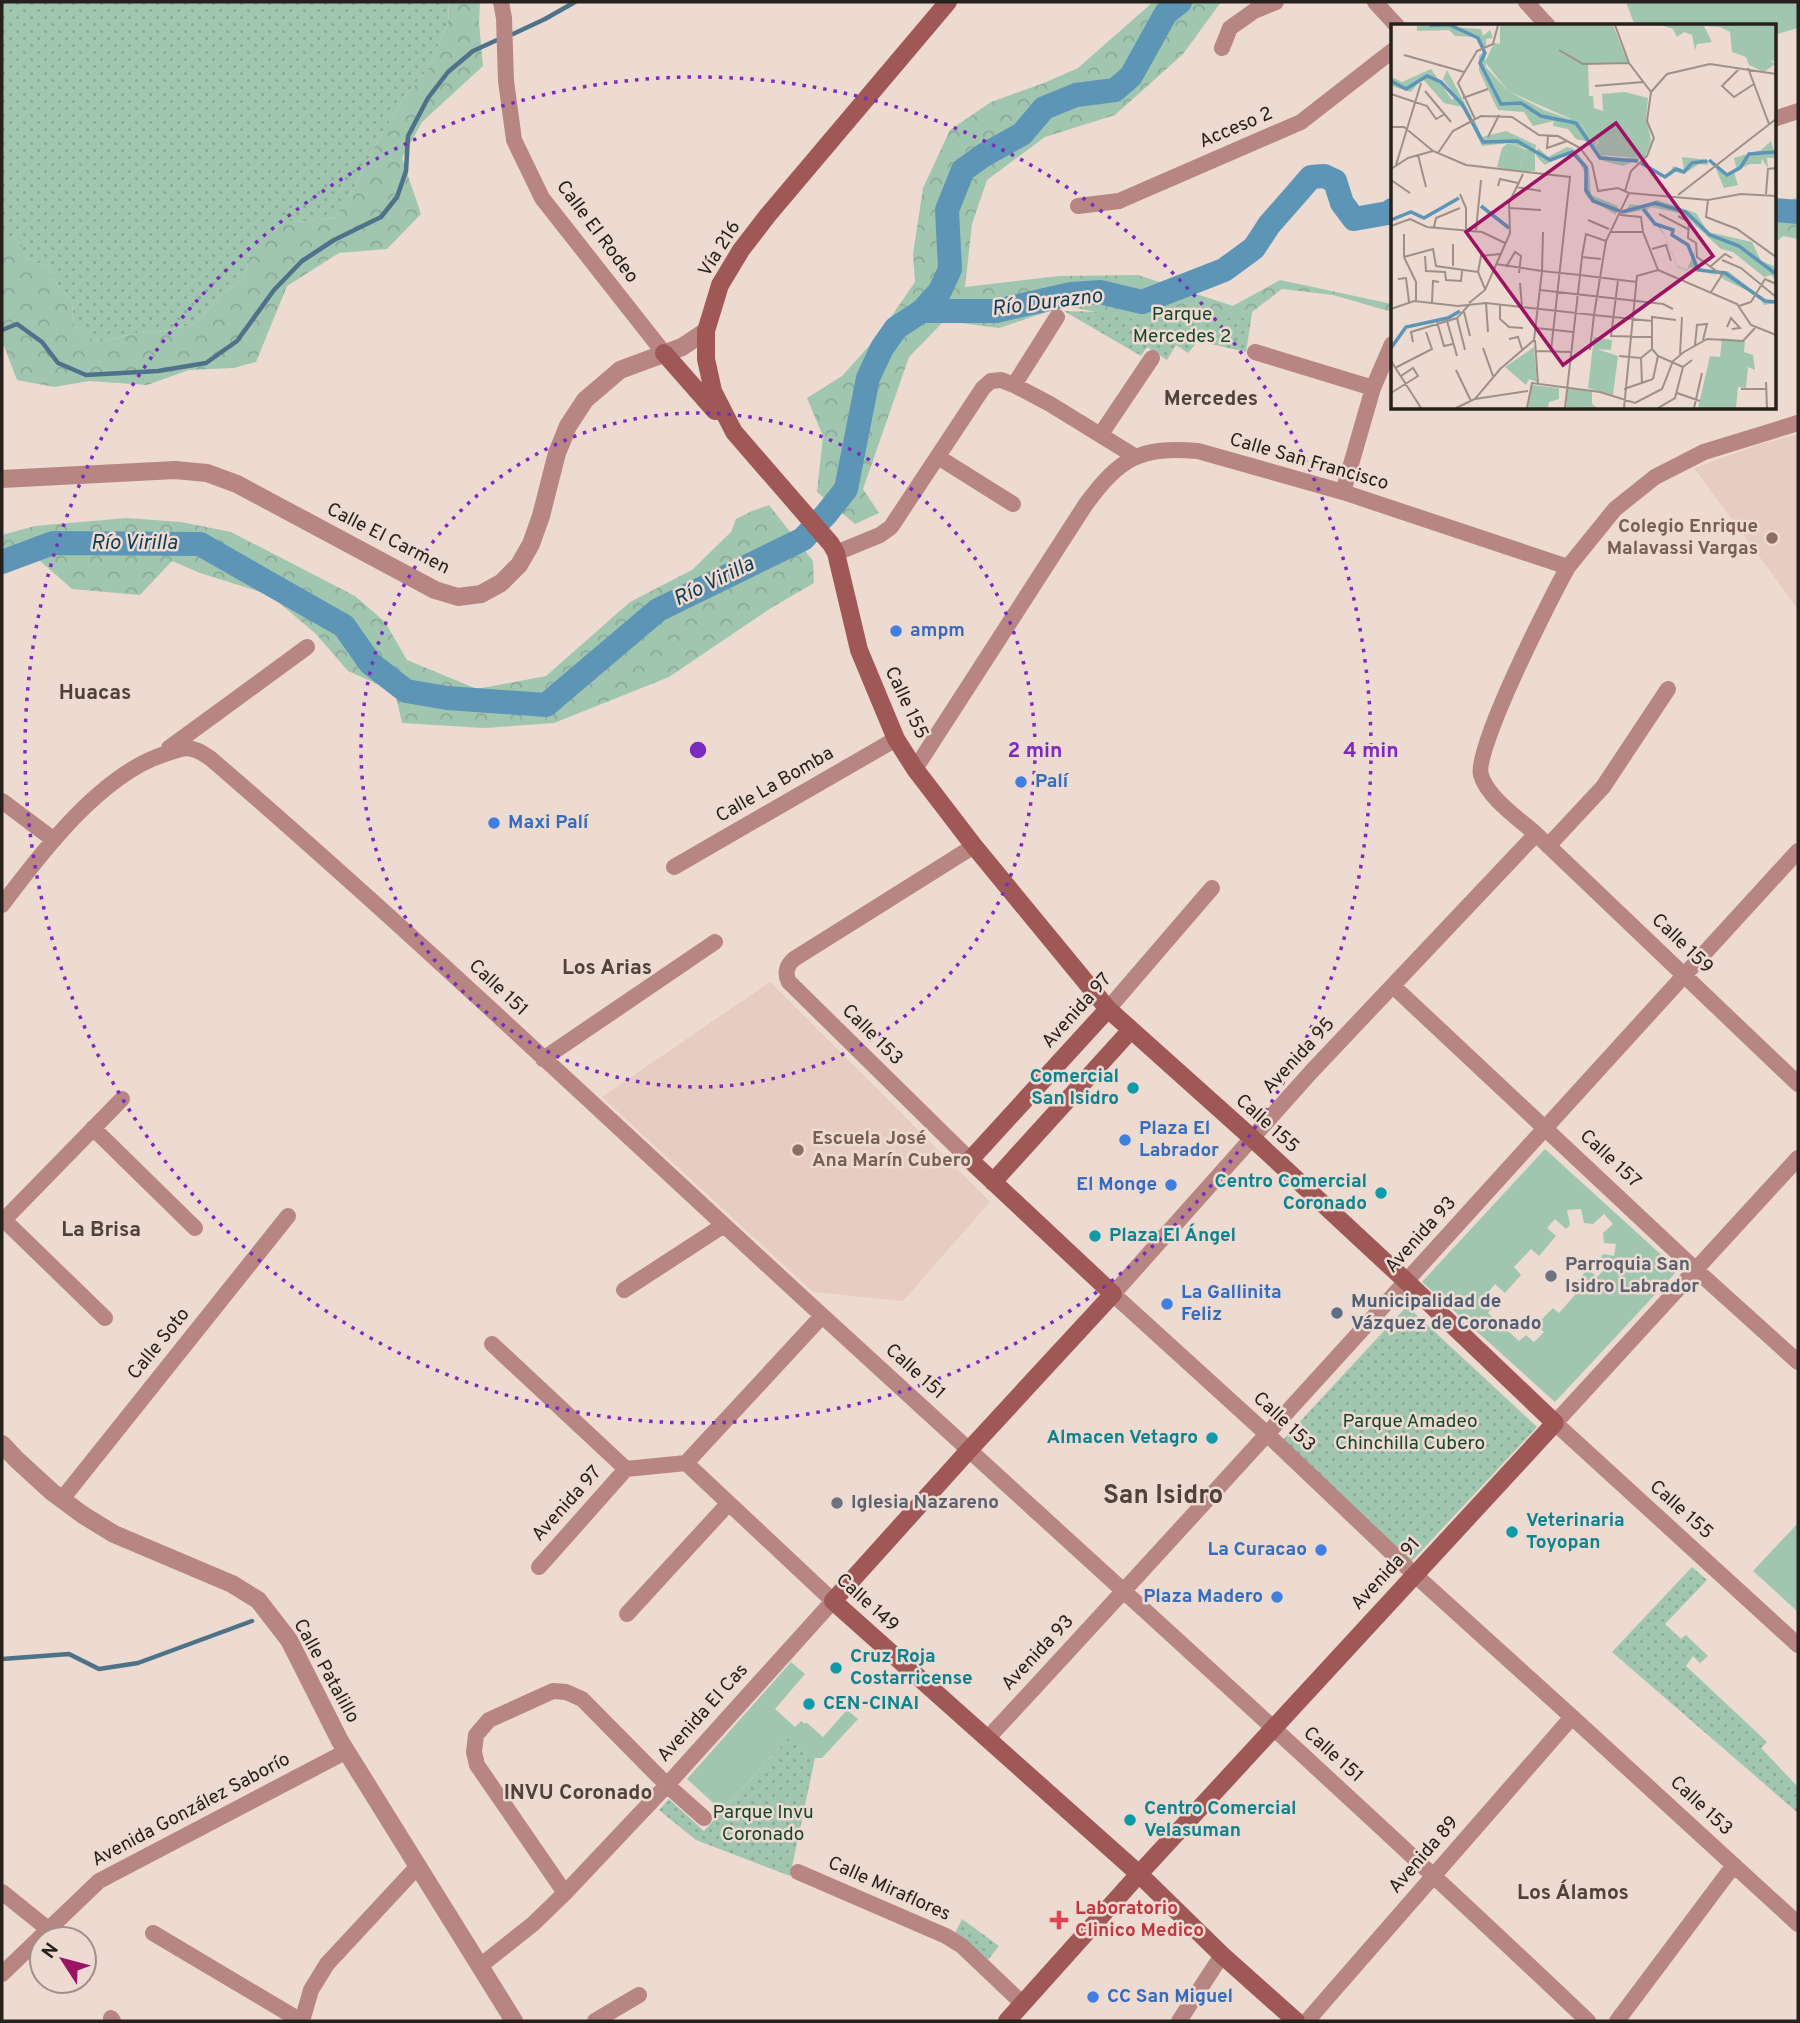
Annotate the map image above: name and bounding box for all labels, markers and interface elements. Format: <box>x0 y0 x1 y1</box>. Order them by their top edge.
inset map <box>1391 24 1776 410</box>
street label: Acceso 2 <box>1196 102 1276 154</box>
street label: Calle El Rodeo <box>551 176 643 288</box>
street label: Vía 216 <box>693 216 747 282</box>
water label: Río Durazno <box>990 283 1105 323</box>
park label: Parque Mercedes 2 <box>1133 303 1231 349</box>
district label: Mercedes <box>1164 386 1258 413</box>
street label: Calle San Francisco <box>1227 428 1391 496</box>
street label: Calle El Carmen <box>322 498 454 580</box>
place label: Colegio Enrique Malavassi Vargas <box>1607 515 1758 561</box>
water label: Río Virilla <box>91 530 177 557</box>
marker: Colegio Enrique Malavassi Vargas <box>1764 530 1780 546</box>
water label: Río Virilla <box>669 551 759 613</box>
place label: ampm <box>910 619 965 643</box>
marker: ampm <box>888 623 904 639</box>
street label: Calle 155 <box>879 663 933 743</box>
district label: Huacas <box>59 680 131 707</box>
centre of rings <box>686 738 710 762</box>
text: 2 min <box>1008 738 1062 765</box>
text: 4 min <box>1343 738 1399 765</box>
street label: Calle La Bomba <box>712 742 838 828</box>
place label: Palí <box>1035 770 1070 794</box>
marker: Palí <box>1013 774 1029 790</box>
place label: Maxi Palí <box>508 811 590 835</box>
marker: Maxi Palí <box>486 815 502 831</box>
street label: Calle 159 <box>1646 909 1718 979</box>
street label: Calle 151 <box>463 954 533 1022</box>
district label: Los Arias <box>562 955 652 982</box>
street label: Avenida 97 <box>1037 968 1117 1054</box>
street label: Calle 153 <box>836 999 908 1071</box>
street label: Avenida 95 <box>1258 1013 1340 1099</box>
place label: Comercial San Isidro <box>1030 1065 1119 1111</box>
marker: Comercial San Isidro <box>1125 1080 1141 1096</box>
street label: Calle 155 <box>1230 1089 1304 1159</box>
place label: Plaza El Labrador <box>1139 1117 1219 1163</box>
street label: Calle 157 <box>1574 1124 1646 1194</box>
place label: Escuela José Ana Marín Cubero <box>812 1127 971 1173</box>
marker: Plaza El Labrador <box>1117 1132 1133 1148</box>
marker: Escuela José Ana Marín Cubero <box>790 1142 806 1158</box>
place label: Centro Comercial Coronado <box>1214 1170 1367 1216</box>
place label: El Monge <box>1076 1173 1157 1197</box>
marker: El Monge <box>1163 1177 1179 1193</box>
marker: Centro Comercial Coronado <box>1373 1185 1389 1201</box>
street label: Avenida 93 <box>1380 1192 1462 1278</box>
district label: La Brisa <box>61 1217 141 1244</box>
place label: Plaza El Ángel <box>1109 1223 1236 1248</box>
marker: Plaza El Ángel <box>1087 1228 1103 1244</box>
place label: Parroquia San Isidro Labrador <box>1565 1253 1699 1299</box>
marker: Parroquia San Isidro Labrador <box>1543 1268 1559 1284</box>
place label: La Gallinita Feliz <box>1181 1281 1282 1327</box>
place label: Municipalidad de Vázquez de Coronado <box>1351 1290 1541 1336</box>
marker: La Gallinita Feliz <box>1159 1296 1175 1312</box>
street label: Calle Soto <box>123 1303 195 1385</box>
marker: Municipalidad de Vázquez de Coronado <box>1329 1305 1345 1321</box>
street label: Calle 151 <box>880 1339 950 1405</box>
street label: Calle 153 <box>1248 1387 1320 1457</box>
park label: Parque Amadeo Chinchilla Cubero <box>1335 1410 1485 1456</box>
place label: Almacen Vetagro <box>1046 1426 1198 1450</box>
marker: Almacen Vetagro <box>1204 1430 1220 1446</box>
street label: Avenida 97 <box>527 1461 607 1547</box>
street label: Calle 155 <box>1644 1475 1718 1545</box>
district label: San Isidro <box>1103 1480 1223 1513</box>
place label: Iglesia Nazareno <box>851 1491 999 1515</box>
marker: Iglesia Nazareno <box>829 1495 845 1511</box>
place label: Veterinaria Toyopan <box>1526 1509 1625 1555</box>
marker: Veterinaria Toyopan <box>1504 1524 1520 1540</box>
street label: Avenida 91 <box>1346 1533 1426 1615</box>
place label: La Curacao <box>1208 1538 1307 1562</box>
marker: La Curacao <box>1313 1542 1329 1558</box>
street label: Calle 149 <box>831 1568 903 1638</box>
place label: Plaza Madero <box>1143 1585 1263 1609</box>
marker: Plaza Madero <box>1269 1589 1285 1605</box>
street label: Avenida 93 <box>997 1610 1079 1696</box>
street label: Calle Patalillo <box>287 1615 365 1727</box>
place label: Cruz Roja Costarricense <box>850 1645 973 1691</box>
street label: Avenida El Cas <box>652 1659 754 1767</box>
marker: Cruz Roja Costarricense <box>828 1660 844 1676</box>
place label: CEN-CINAI <box>823 1692 919 1716</box>
marker: CEN-CINAI <box>801 1696 817 1712</box>
street label: Calle 151 <box>1298 1722 1368 1788</box>
street label: Avenida González Saborío <box>88 1747 294 1873</box>
street label: Calle 153 <box>1665 1771 1737 1841</box>
district label: INVU Coronado <box>504 1780 652 1807</box>
place label: Centro Comercial Velasuman <box>1144 1797 1297 1843</box>
park label: Parque Invu Coronado <box>712 1801 814 1847</box>
street label: Avenida 89 <box>1384 1811 1464 1899</box>
marker: Centro Comercial Velasuman <box>1122 1812 1138 1828</box>
street label: Calle Miraflores <box>824 1851 954 1927</box>
district label: Los Álamos <box>1517 1879 1629 1907</box>
place label: Laboratorio Clinico Medico <box>1075 1897 1204 1943</box>
marker: Laboratorio Clinico Medico <box>1049 1910 1069 1930</box>
north arrow <box>28 1925 98 1995</box>
text: N <box>37 1939 65 1964</box>
place label: CC San Miguel <box>1107 1985 1233 2009</box>
marker: CC San Miguel <box>1085 1989 1101 2005</box>

